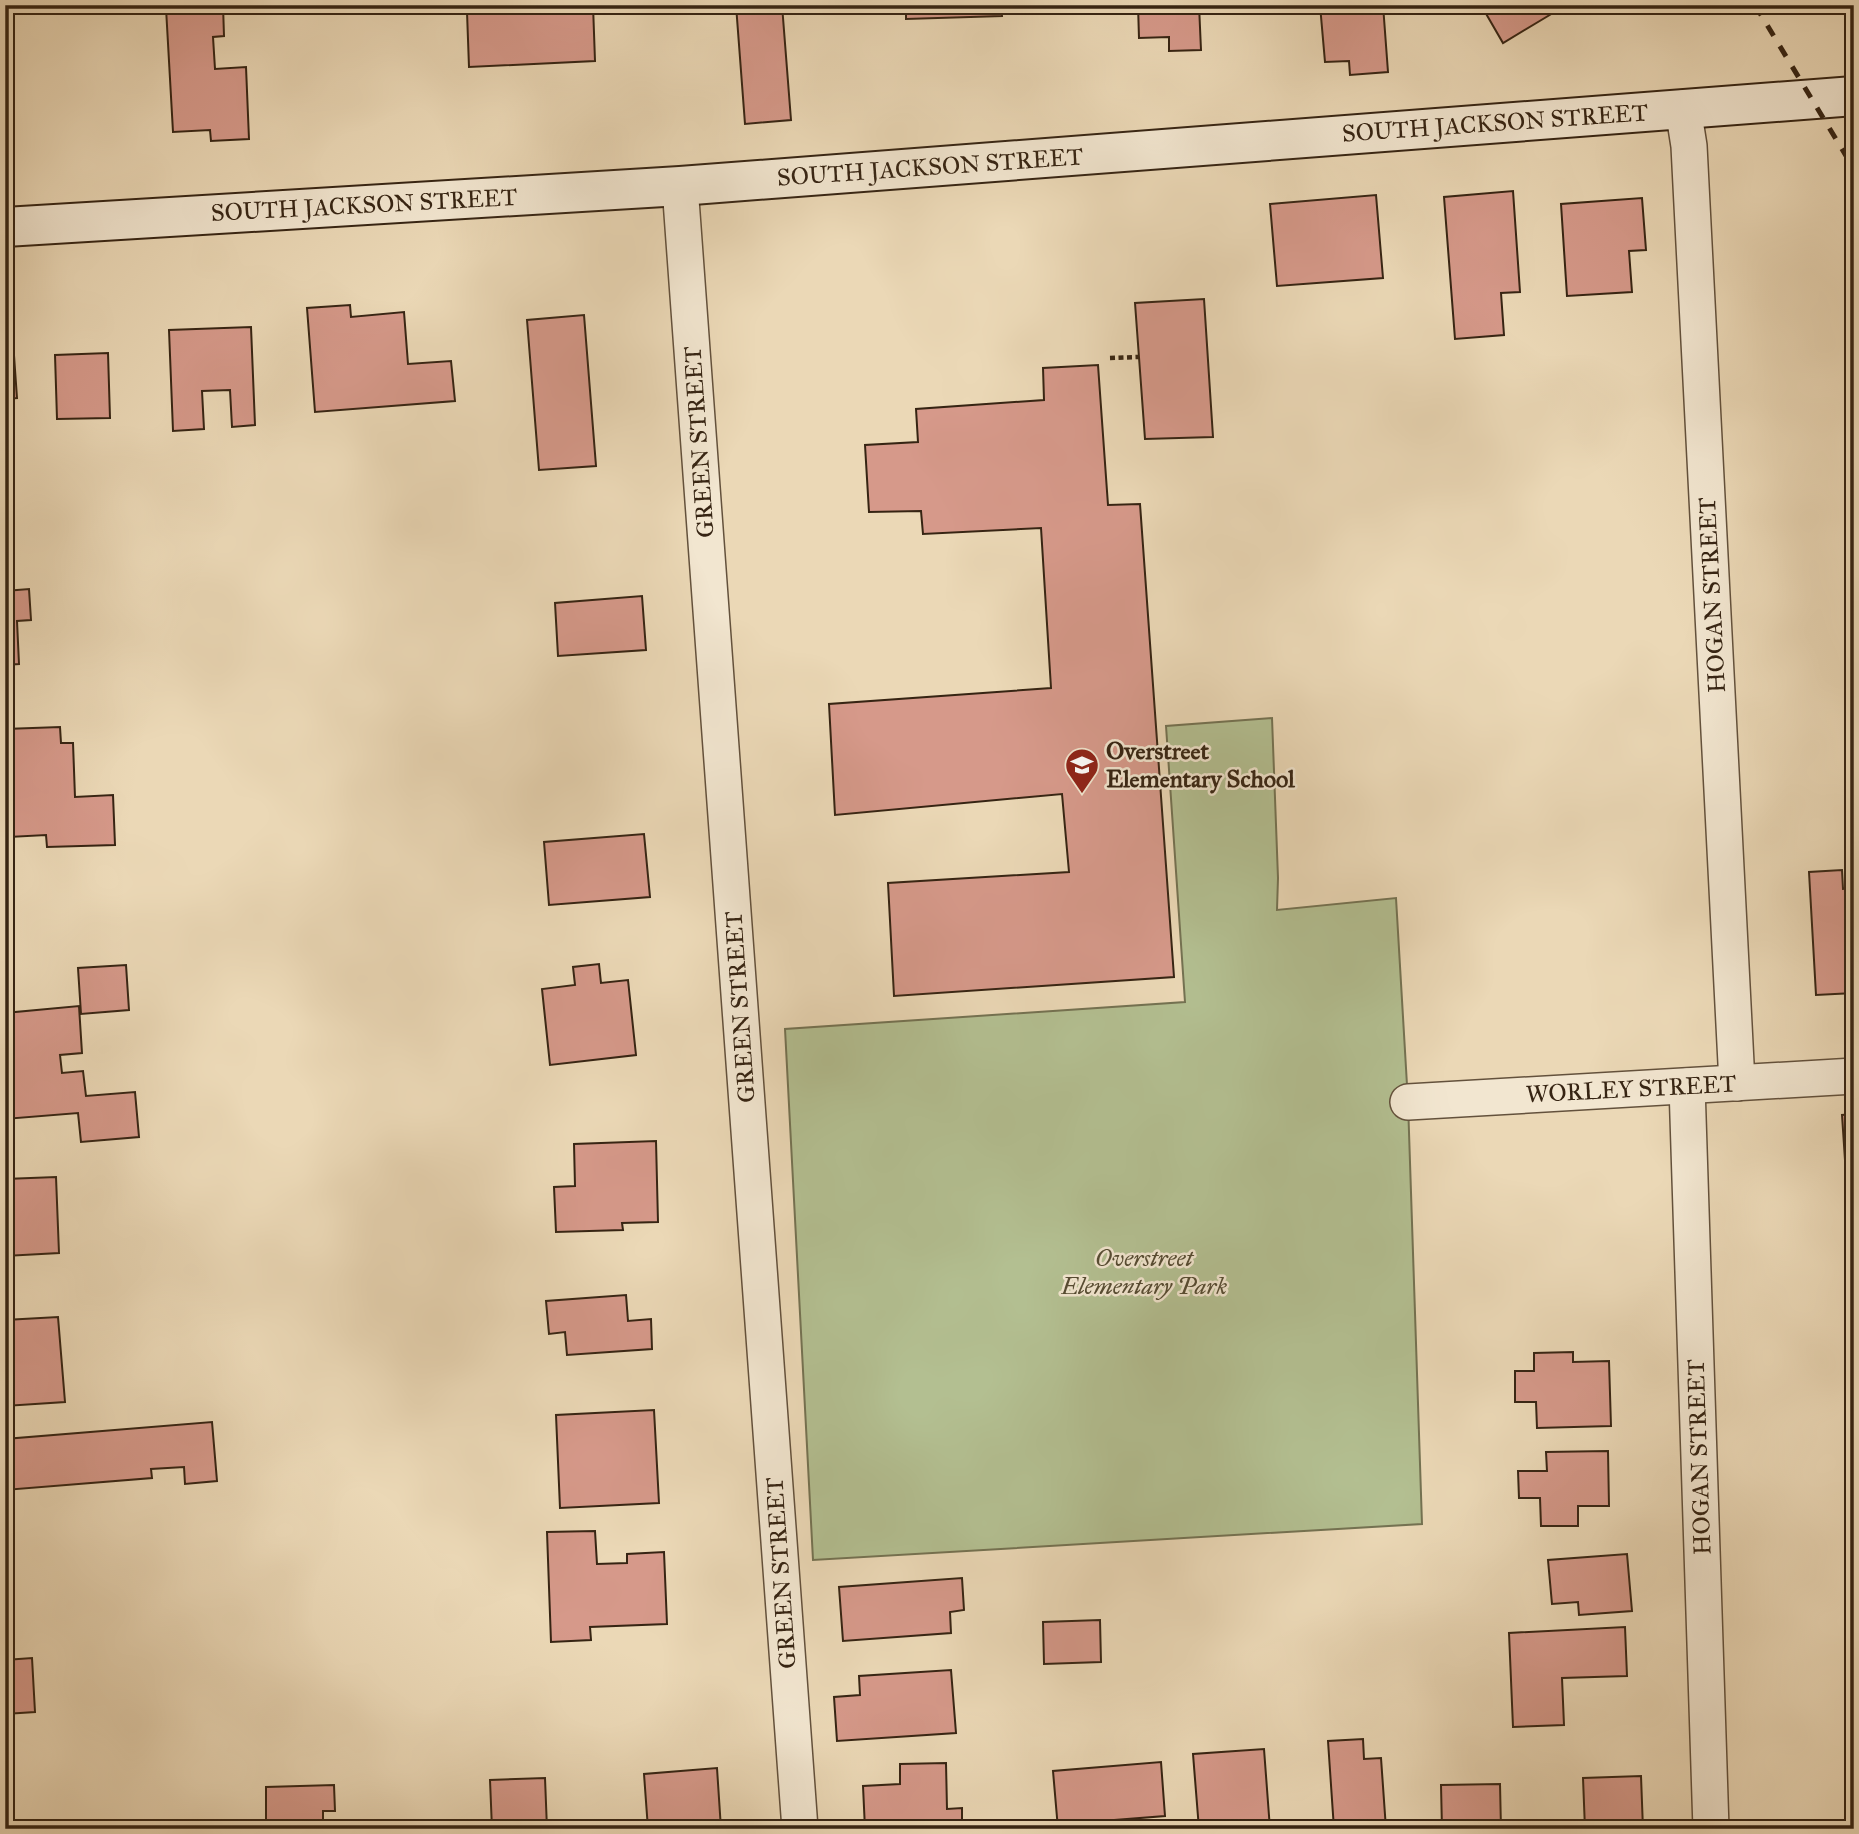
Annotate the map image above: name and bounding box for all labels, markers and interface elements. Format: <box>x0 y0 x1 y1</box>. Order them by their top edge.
street label: SOUTH JACKSON STREET <box>1341 97 1649 149</box>
street label: SOUTH JACKSON STREET <box>776 141 1084 193</box>
street label: SOUTH JACKSON STREET <box>210 182 518 228</box>
street label: GREEN STREET <box>677 345 721 539</box>
street label: HOGAN STREET <box>1692 496 1732 694</box>
place label: Overstreet Elementary School <box>1106 736 1295 794</box>
school or university icon: Overstreet Elementary School <box>1063 746 1101 795</box>
street label: GREEN STREET <box>718 910 762 1104</box>
street label: WORLEY STREET <box>1525 1069 1737 1109</box>
park label: Overstreet Elementary Park <box>1060 1243 1227 1301</box>
street label: HOGAN STREET <box>1681 1359 1717 1555</box>
street label: GREEN STREET <box>759 1476 803 1670</box>

